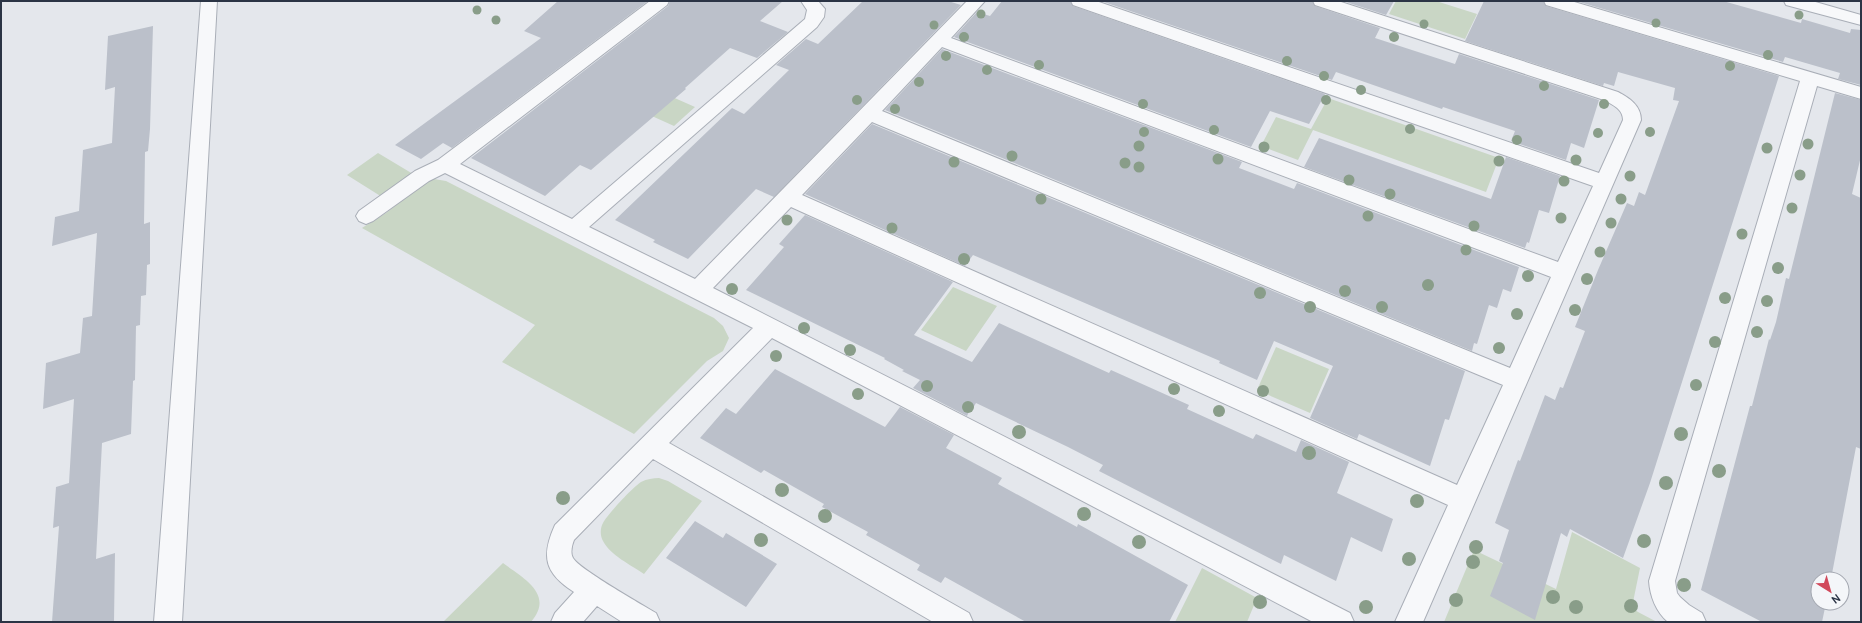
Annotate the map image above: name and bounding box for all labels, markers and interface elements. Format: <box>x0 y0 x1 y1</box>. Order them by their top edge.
north arrow <box>1810 571 1850 611</box>
text: N <box>1829 591 1843 607</box>

